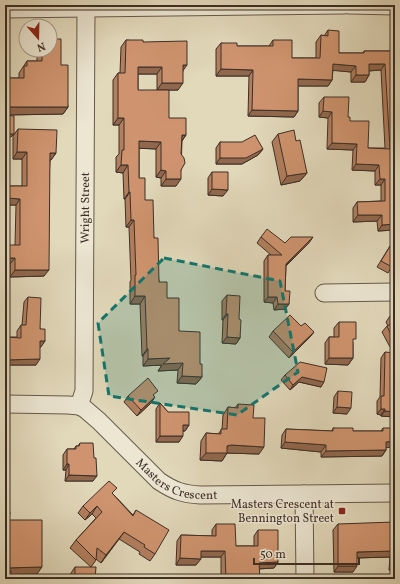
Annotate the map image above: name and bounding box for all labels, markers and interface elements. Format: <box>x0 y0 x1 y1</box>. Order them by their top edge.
north arrow <box>18 18 58 58</box>
text: N <box>35 38 47 54</box>
street label: Wright Street <box>78 172 94 244</box>
street label: Masters Crescent <box>132 455 218 504</box>
place label: Masters Crescent at Bennington Street <box>231 497 334 527</box>
marker: Masters Crescent at Bennington Street <box>337 506 347 516</box>
scale bar <box>254 540 359 566</box>
text: 50 m <box>260 547 286 563</box>

